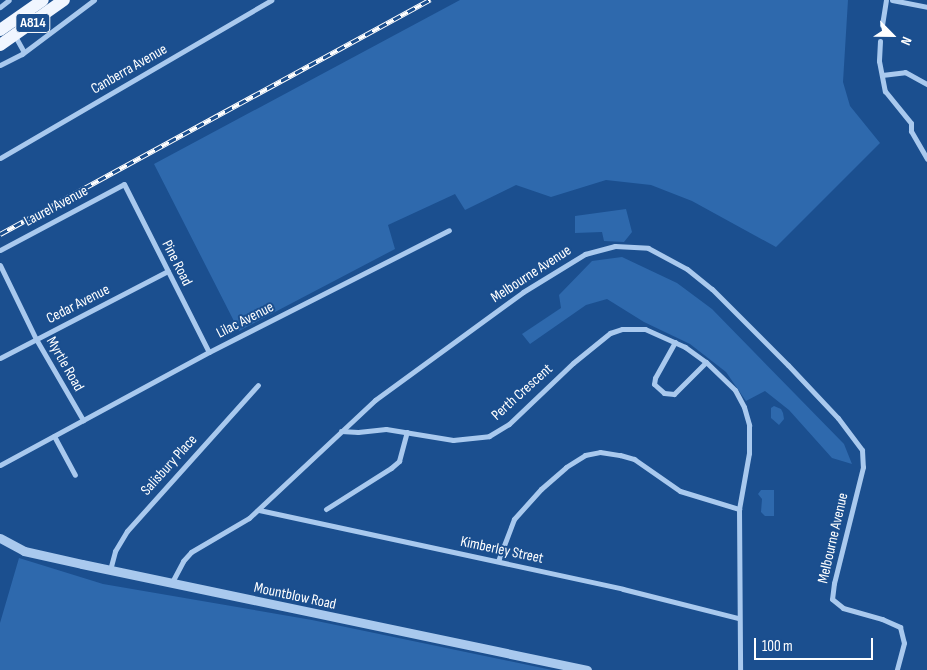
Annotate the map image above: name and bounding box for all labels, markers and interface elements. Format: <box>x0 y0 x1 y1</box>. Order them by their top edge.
north arrow <box>867 10 917 60</box>
road number: A814 <box>14 12 52 34</box>
text: N <box>897 34 916 48</box>
street label: Canberra Avenue <box>88 40 170 98</box>
street label: Laurel Avenue <box>21 182 91 230</box>
street label: Pine Road <box>158 237 196 289</box>
street label: Melbourne Avenue <box>487 241 575 307</box>
street label: Cedar Avenue <box>43 280 113 328</box>
street label: Lilac Avenue <box>213 298 277 342</box>
street label: Myrtle Road <box>42 334 88 394</box>
street label: Perth Crescent <box>488 360 556 424</box>
street label: Salisbury Place <box>137 431 201 499</box>
street label: Melbourne Avenue <box>814 491 852 585</box>
street label: Kimberley Street <box>459 532 545 568</box>
street label: Mountblow Road <box>252 579 338 613</box>
scale bar <box>757 628 876 660</box>
text: 100 m <box>762 637 793 656</box>

